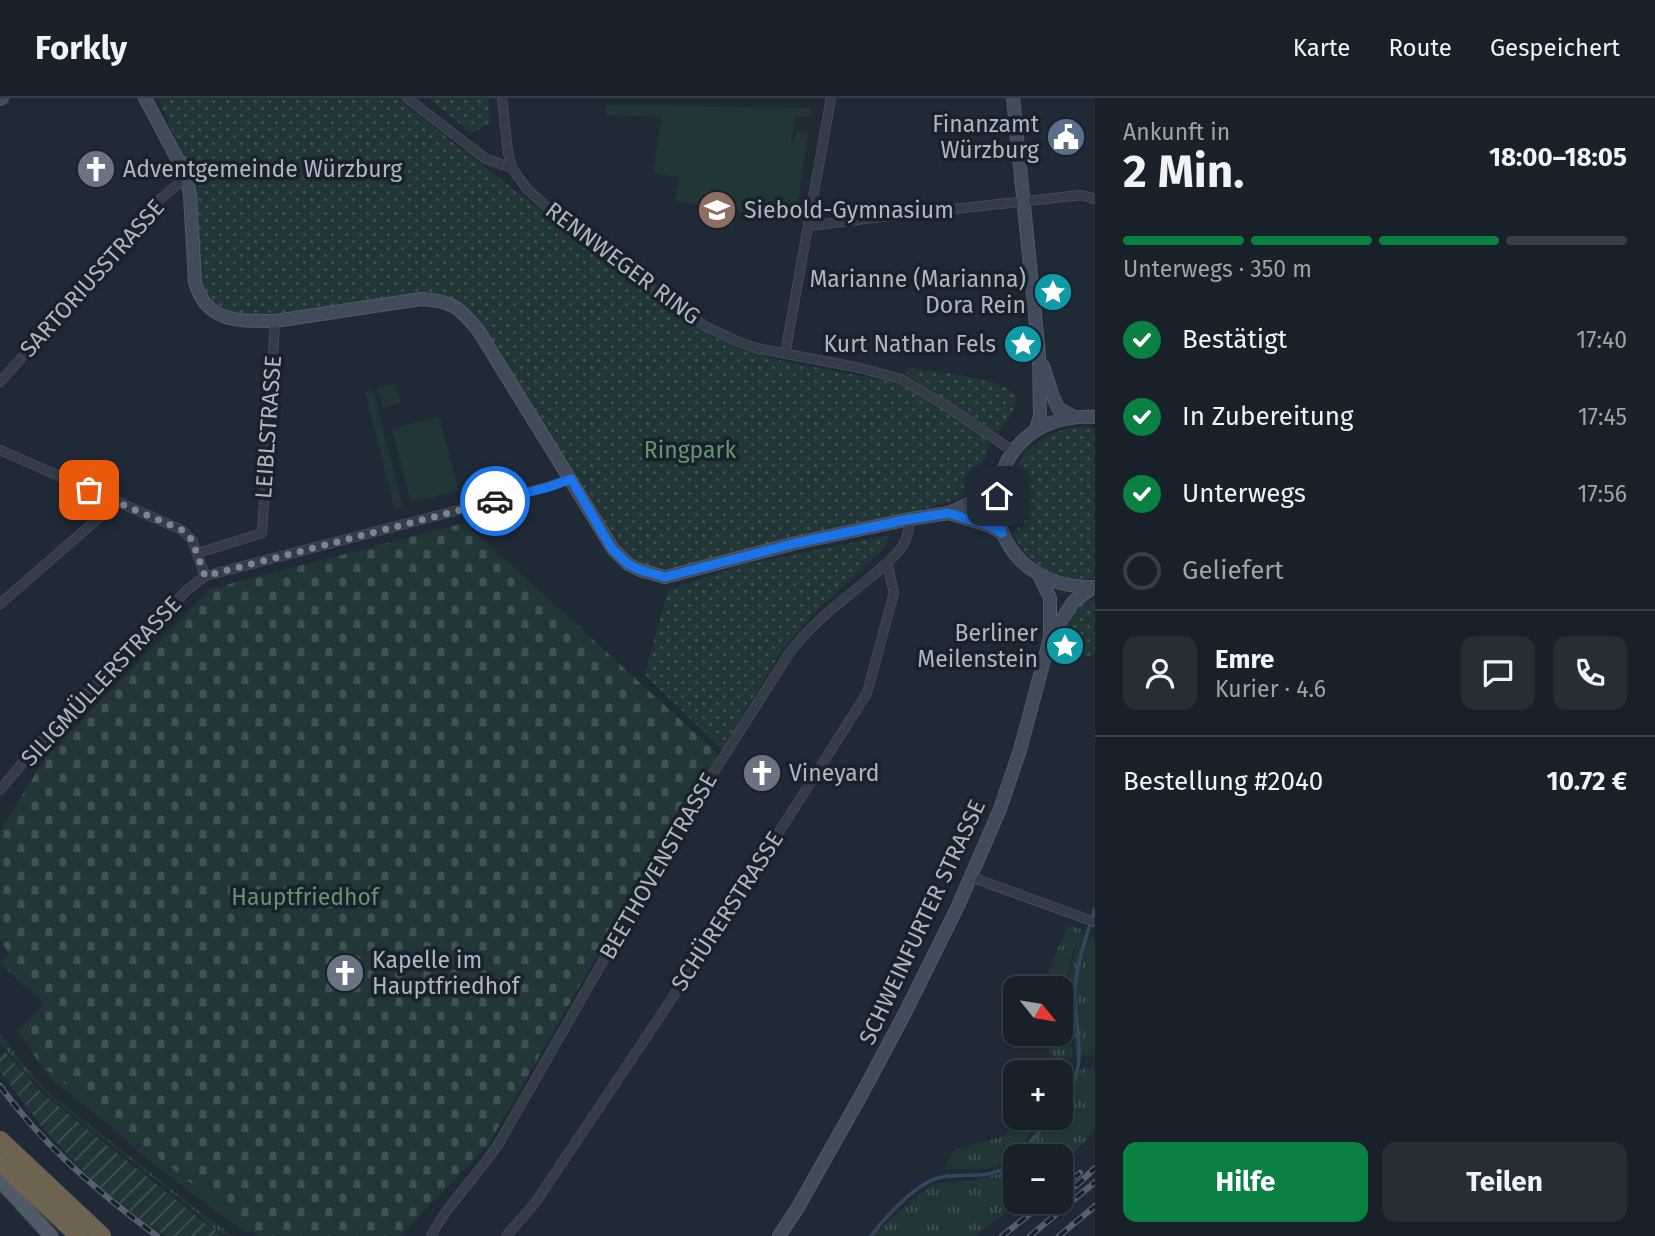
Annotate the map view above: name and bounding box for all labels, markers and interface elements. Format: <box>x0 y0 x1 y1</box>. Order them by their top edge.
text: Forkly <box>35 28 127 68</box>
text: Karte <box>1293 34 1350 62</box>
text: Route <box>1388 34 1452 62</box>
text: Gespeichert <box>1490 34 1620 62</box>
place label: Finanzamt Würzburg <box>932 110 1040 164</box>
public building icon: Finanzamt Würzburg <box>1045 116 1087 158</box>
text: Ankunft in <box>1123 118 1230 146</box>
text: 18:00–18:05 <box>1489 142 1627 173</box>
text: 2 Min. <box>1123 144 1244 199</box>
church icon: Adventgemeinde Würzburg <box>75 148 117 190</box>
place label: Adventgemeinde Würzburg <box>123 155 402 183</box>
school or university icon: Siebold-Gymnasium <box>696 189 738 231</box>
street label: SARTORIUSSTRASSE <box>14 193 170 363</box>
street label: RENNWEGER RING <box>540 196 706 330</box>
place label: Siebold-Gymnasium <box>744 196 954 224</box>
text: Unterwegs · 350 m <box>1123 255 1312 283</box>
place label: Marianne (Marianna) Dora Rein <box>809 265 1026 319</box>
place icon: Marianne (Marianna) Dora Rein <box>1032 271 1074 313</box>
icon: check <box>1123 321 1161 359</box>
place icon: Kurt Nathan Fels <box>1002 323 1044 365</box>
text: Bestätigt <box>1182 324 1287 355</box>
text: 17:40 <box>1576 326 1627 354</box>
place label: Kurt Nathan Fels <box>823 330 996 358</box>
street label: LEIBLSTRASSE <box>249 354 287 500</box>
icon: check <box>1123 398 1161 436</box>
text: In Zubereitung <box>1182 401 1354 432</box>
text: 17:45 <box>1578 403 1627 431</box>
park label: Ringpark <box>644 436 736 464</box>
pin <box>59 460 119 520</box>
courier <box>460 466 530 536</box>
pin <box>967 466 1027 526</box>
icon: bag <box>70 471 108 509</box>
icon: check <box>1123 475 1161 513</box>
icon: home <box>978 477 1016 515</box>
text: Unterwegs <box>1182 478 1306 509</box>
text: 17:56 <box>1577 480 1627 508</box>
icon: car <box>476 482 514 520</box>
text: Geliefert <box>1182 555 1284 586</box>
street label: SILIGMÜLLERSTRASSE <box>15 590 187 772</box>
place label: Berliner Meilenstein <box>917 619 1038 673</box>
place icon: Berliner Meilenstein <box>1044 625 1086 667</box>
button: person <box>1123 636 1197 710</box>
button: chat <box>1461 636 1535 710</box>
button: phone <box>1553 636 1627 710</box>
text: Emre <box>1215 644 1274 675</box>
text: Kurier · 4.6 <box>1215 675 1326 703</box>
church icon: Vineyard <box>741 752 783 794</box>
place label: Vineyard <box>789 759 880 787</box>
text: Bestellung #2040 <box>1123 766 1323 797</box>
text: 10.72 € <box>1547 766 1627 797</box>
street label: BEETHOVENSTRASSE <box>593 768 723 964</box>
street label: SCHWEINFURTER STRASSE <box>853 795 991 1049</box>
street label: SCHÜRERSTRASSE <box>665 826 789 996</box>
park label: Hauptfriedhof <box>231 883 381 911</box>
place label: Kapelle im Hauptfriedhof <box>372 946 522 1000</box>
church icon: Kapelle im Hauptfriedhof <box>324 952 366 994</box>
north arrow <box>1003 976 1073 1046</box>
map controls <box>1003 976 1073 1214</box>
button: + <box>1003 1060 1073 1130</box>
button: Hilfe <box>1123 1142 1368 1222</box>
button: Teilen <box>1382 1142 1627 1222</box>
button: − <box>1003 1144 1073 1214</box>

